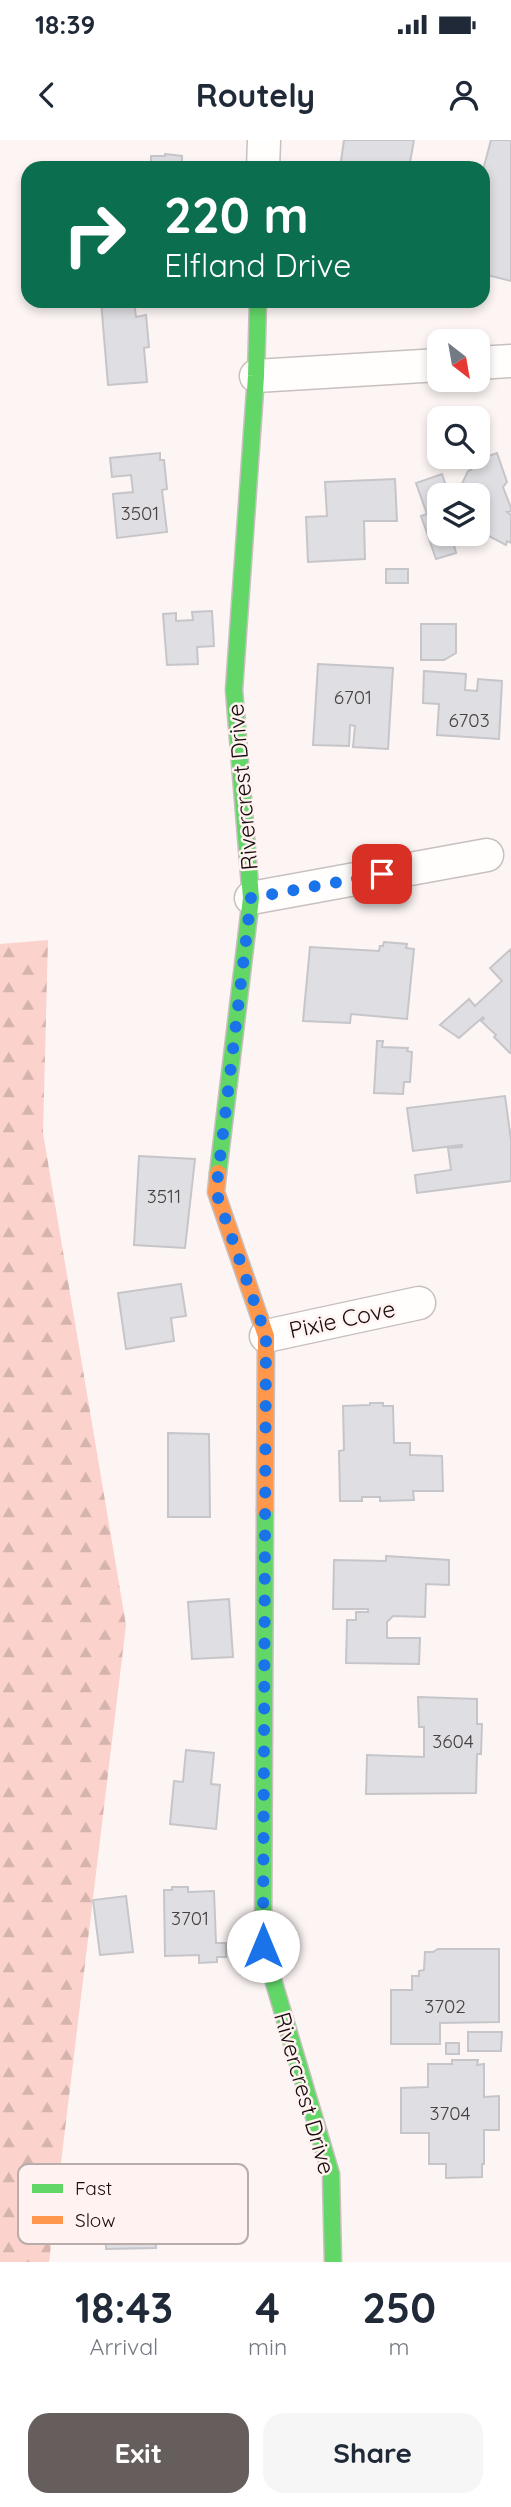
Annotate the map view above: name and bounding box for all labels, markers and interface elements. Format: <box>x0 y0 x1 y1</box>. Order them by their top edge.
text: 18:39 <box>35 8 95 41</box>
text: Routely <box>196 75 315 115</box>
icon: back <box>28 76 66 114</box>
icon: person <box>445 76 483 114</box>
text: 220 m <box>164 184 309 245</box>
icon: right <box>49 189 140 280</box>
text: Elfland Drive <box>164 245 351 285</box>
north arrow <box>427 329 490 392</box>
map controls <box>427 329 490 546</box>
button: search <box>427 406 490 469</box>
button: layers <box>427 483 490 546</box>
house number: 3501 <box>121 501 159 525</box>
house number: 6701 <box>334 685 372 709</box>
street label: Rivercrest Drive <box>220 702 264 872</box>
house number: 6703 <box>448 708 490 732</box>
pin <box>352 844 412 904</box>
icon: arrive <box>363 855 401 893</box>
house number: 3511 <box>147 1184 181 1208</box>
street label: Pixie Cove <box>286 1294 398 1344</box>
house number: 3604 <box>432 1729 474 1753</box>
house number: 3701 <box>171 1906 209 1930</box>
position arrow <box>226 1909 300 1983</box>
house number: 3702 <box>424 1994 466 2018</box>
street label: Rivercrest Drive <box>268 2009 342 2177</box>
house number: 3704 <box>429 2101 471 2125</box>
legend <box>18 2164 248 2244</box>
text: Fast <box>75 2176 112 2200</box>
text: Slow <box>75 2208 116 2232</box>
text: 18:43 <box>75 2281 173 2334</box>
text: 4 <box>255 2281 280 2334</box>
text: 250 <box>362 2281 436 2334</box>
text: Arrival <box>90 2332 158 2361</box>
text: min <box>248 2332 287 2361</box>
text: m <box>389 2332 410 2361</box>
button: Exit <box>28 2413 249 2493</box>
button: Share <box>263 2413 483 2493</box>

